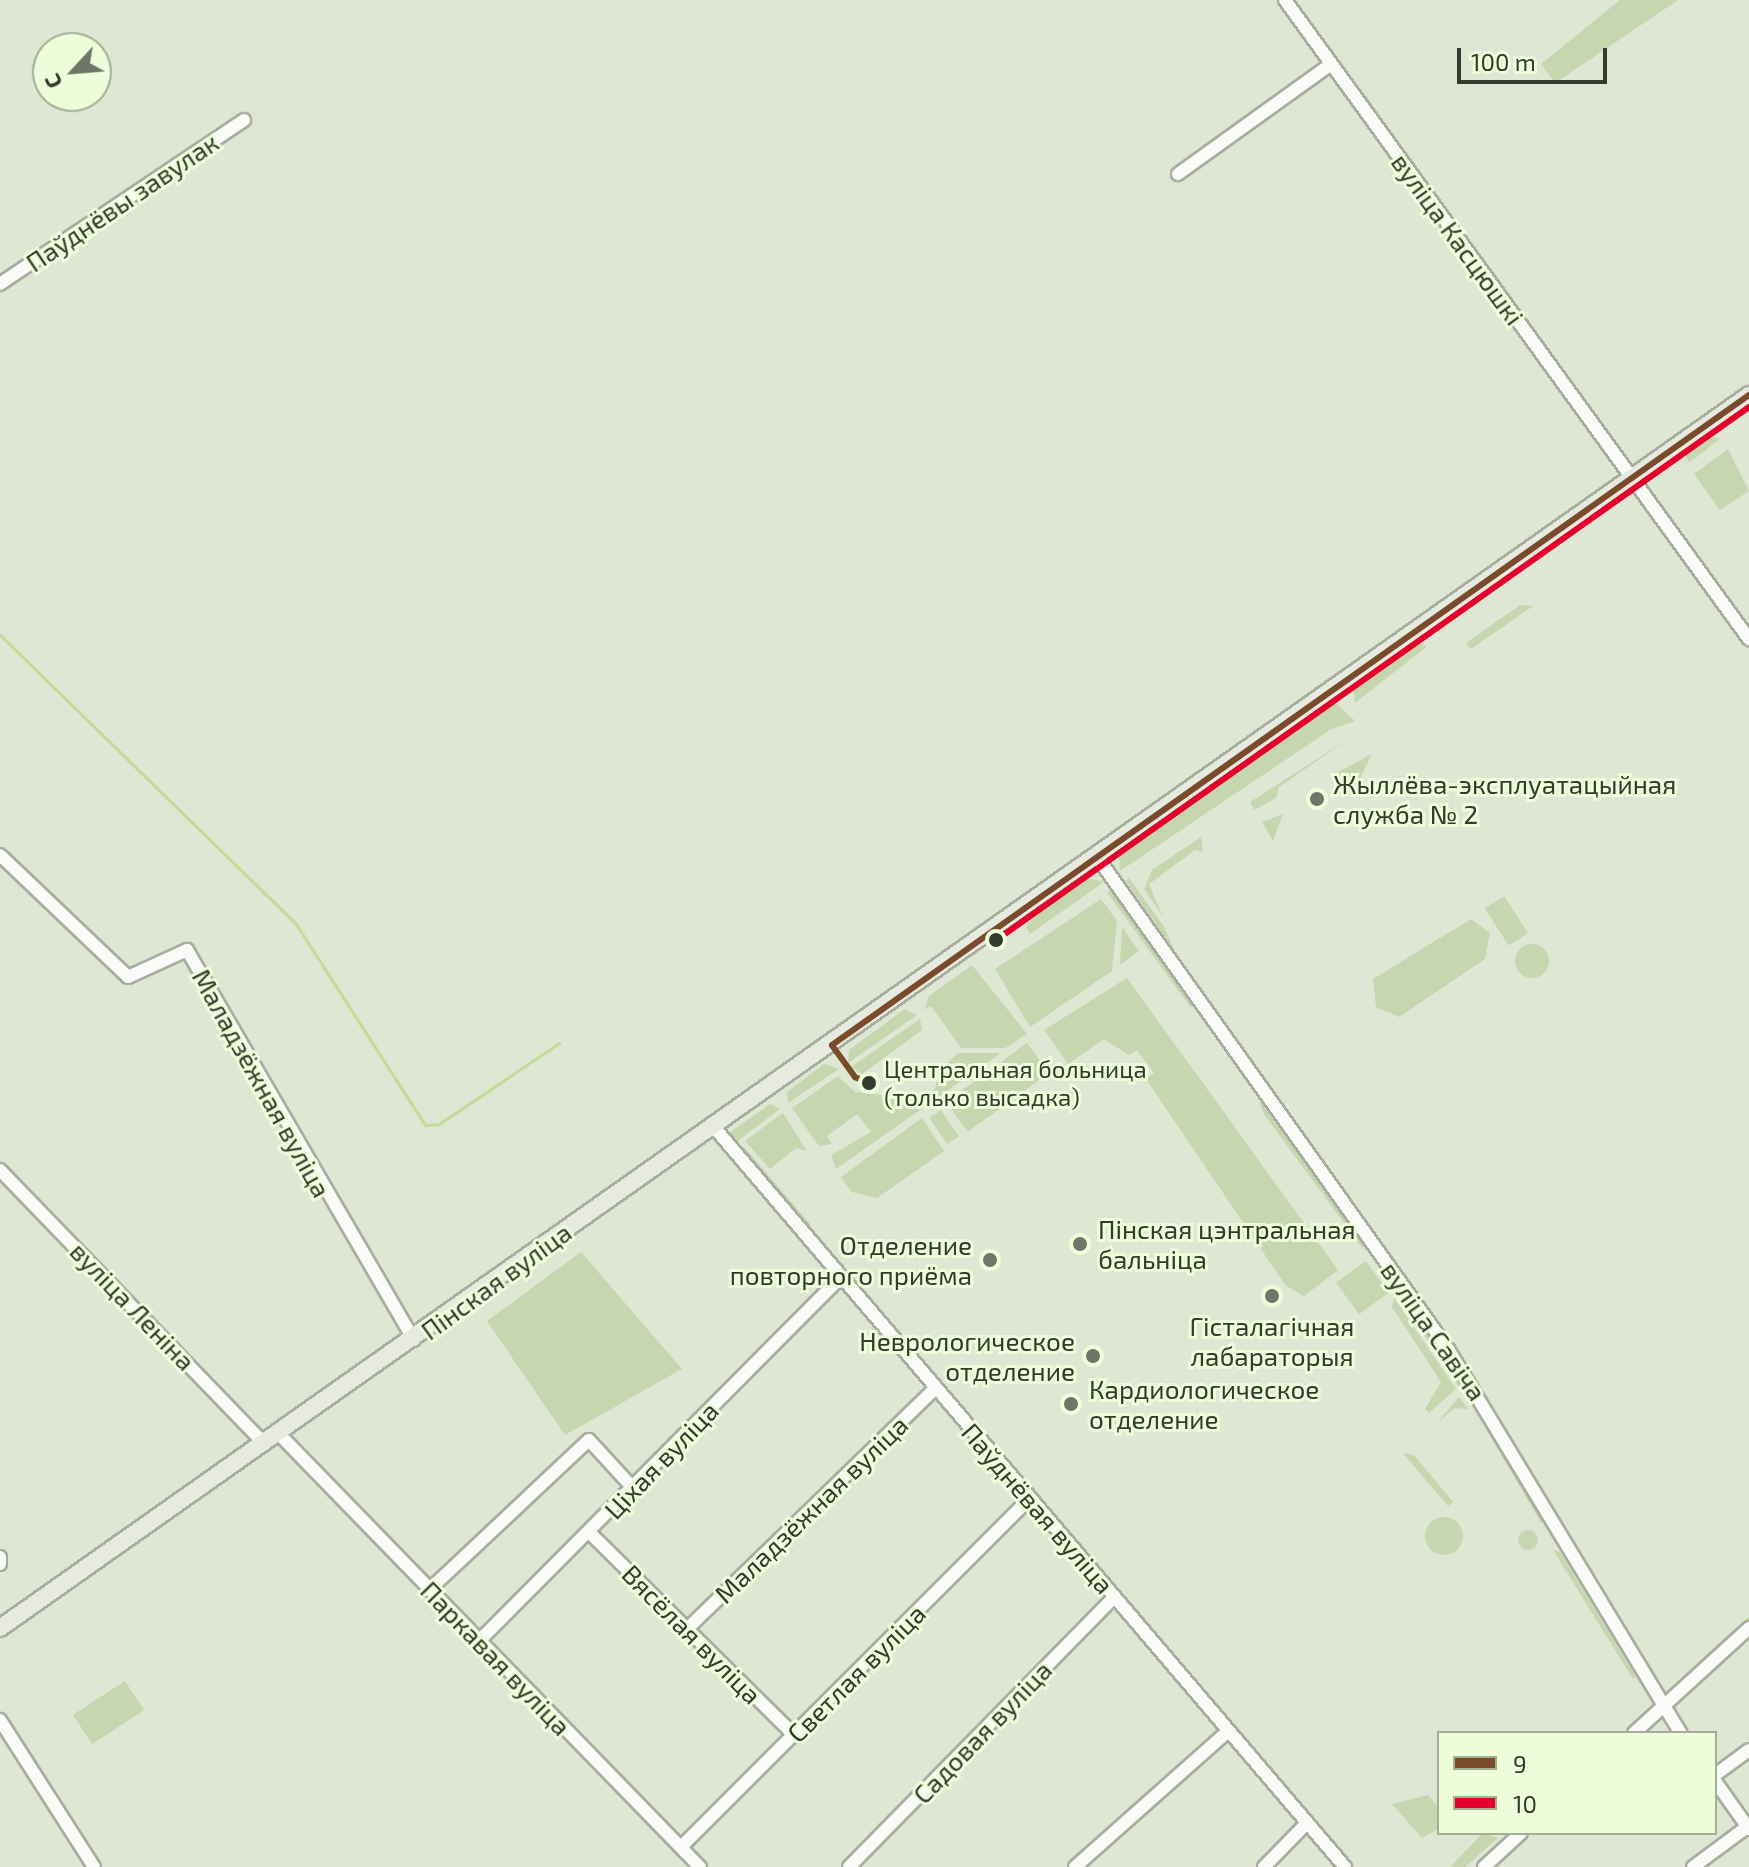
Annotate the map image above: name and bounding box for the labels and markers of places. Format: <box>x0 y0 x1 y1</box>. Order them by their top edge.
place label: Жыллёва-эксплуатацыйная служба № 2 <box>1333 768 1676 830</box>
marker: Жыллёва-эксплуатацыйная служба № 2 <box>1308 790 1326 808</box>
unlabelled marker <box>988 932 1004 948</box>
place label: Центральная больница (только высадка) <box>884 1055 1147 1111</box>
marker: Центральная больница (только высадка) <box>861 1075 877 1091</box>
place label: Пінская цэнтральная бальніца <box>1098 1213 1356 1274</box>
place label: Отделение повторного приёма <box>730 1229 972 1290</box>
marker: Пінская цэнтральная бальніца <box>1069 1233 1091 1255</box>
marker: Отделение повторного приёма <box>979 1249 1001 1271</box>
marker: Гісталагічная лабараторыя <box>1261 1285 1283 1307</box>
place label: Гісталагічная лабараторыя <box>1190 1310 1354 1372</box>
place label: Неврологическое отделение <box>859 1325 1075 1386</box>
marker: Неврологическое отделение <box>1082 1345 1104 1367</box>
place label: Кардиологическое отделение <box>1089 1373 1319 1434</box>
marker: Кардиологическое отделение <box>1060 1393 1082 1415</box>

